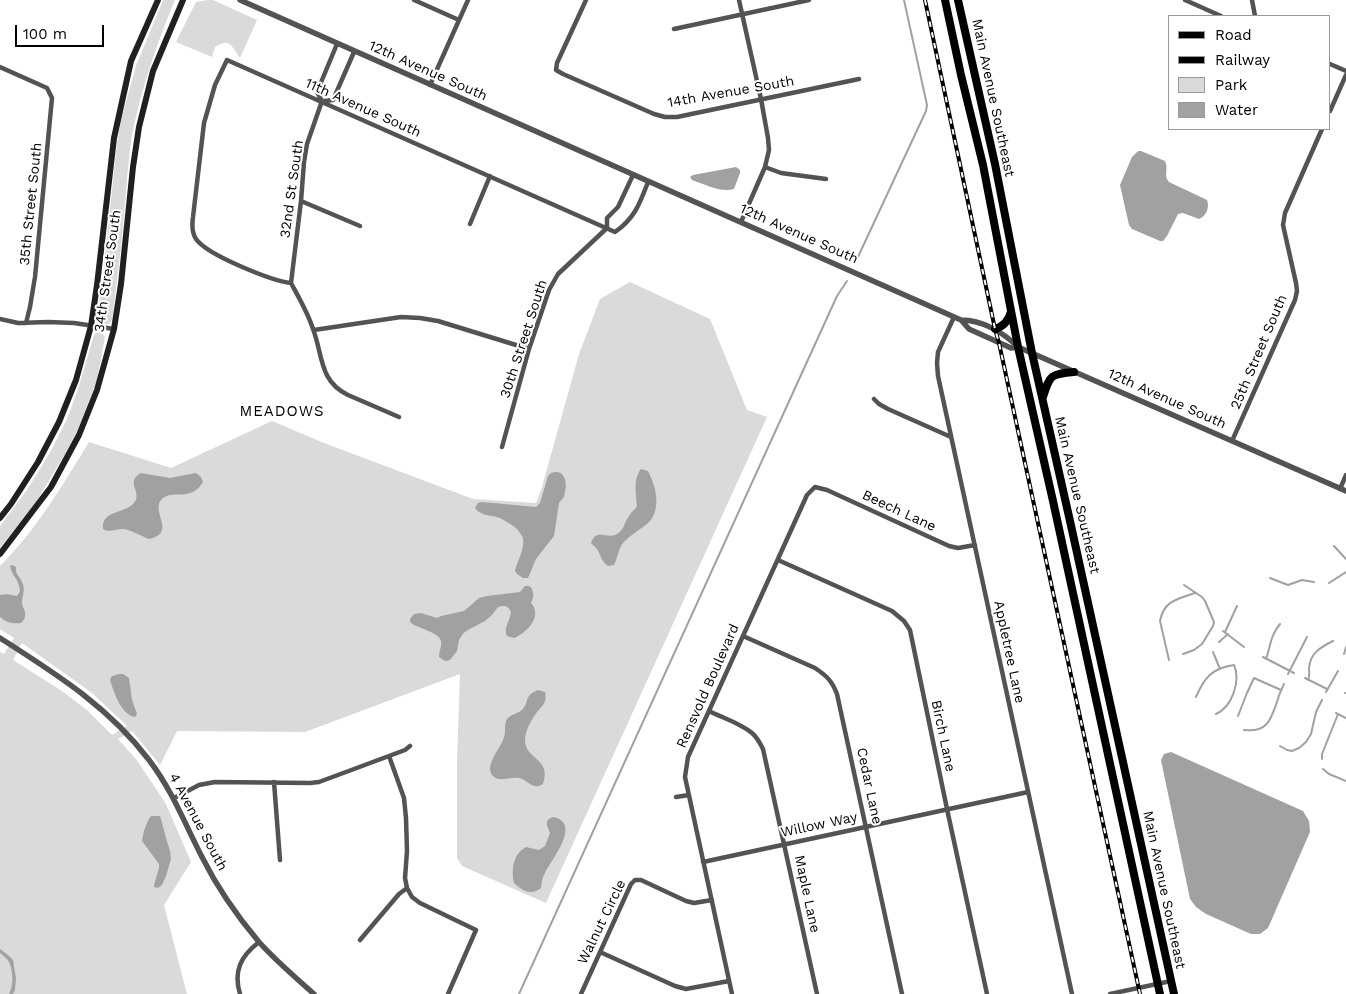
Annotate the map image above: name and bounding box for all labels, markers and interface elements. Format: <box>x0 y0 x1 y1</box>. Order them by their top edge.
scale bar <box>18 15 106 47</box>
legend <box>1168 15 1331 130</box>
street label: Main Avenue Southeast <box>968 17 1018 179</box>
text: 100 m <box>23 25 67 43</box>
text: Road <box>1215 26 1252 44</box>
street label: 12th Avenue South <box>366 37 490 105</box>
text: Railway <box>1215 51 1270 69</box>
street label: 14th Avenue South <box>666 73 796 111</box>
street label: 11th Avenue South <box>302 75 424 141</box>
text: Park <box>1215 76 1247 94</box>
text: Water <box>1215 101 1258 119</box>
street label: 32nd St South <box>277 139 307 239</box>
street label: 35th Street South <box>16 142 46 266</box>
street label: 12th Avenue South <box>737 200 861 268</box>
street label: 34th Street South <box>91 209 125 333</box>
street label: 30th Street South <box>497 278 551 400</box>
street label: 25th Street South <box>1227 292 1291 412</box>
street label: 12th Avenue South <box>1105 365 1229 433</box>
district label: MEADOWS <box>239 403 325 421</box>
street label: Main Avenue Southeast <box>1051 415 1103 575</box>
street label: Beech Lane <box>859 487 939 535</box>
street label: Appletree Lane <box>990 599 1028 705</box>
street label: Rensvold Boulevard <box>673 621 743 751</box>
street label: Birch Lane <box>927 699 959 773</box>
street label: Cedar Lane <box>853 746 885 826</box>
street label: 4 Avenue South <box>165 770 231 874</box>
street label: Willow Way <box>779 809 859 841</box>
street label: Main Avenue Southeast <box>1139 809 1189 971</box>
street label: Maple Lane <box>791 854 823 934</box>
street label: Walnut Circle <box>574 877 630 967</box>

